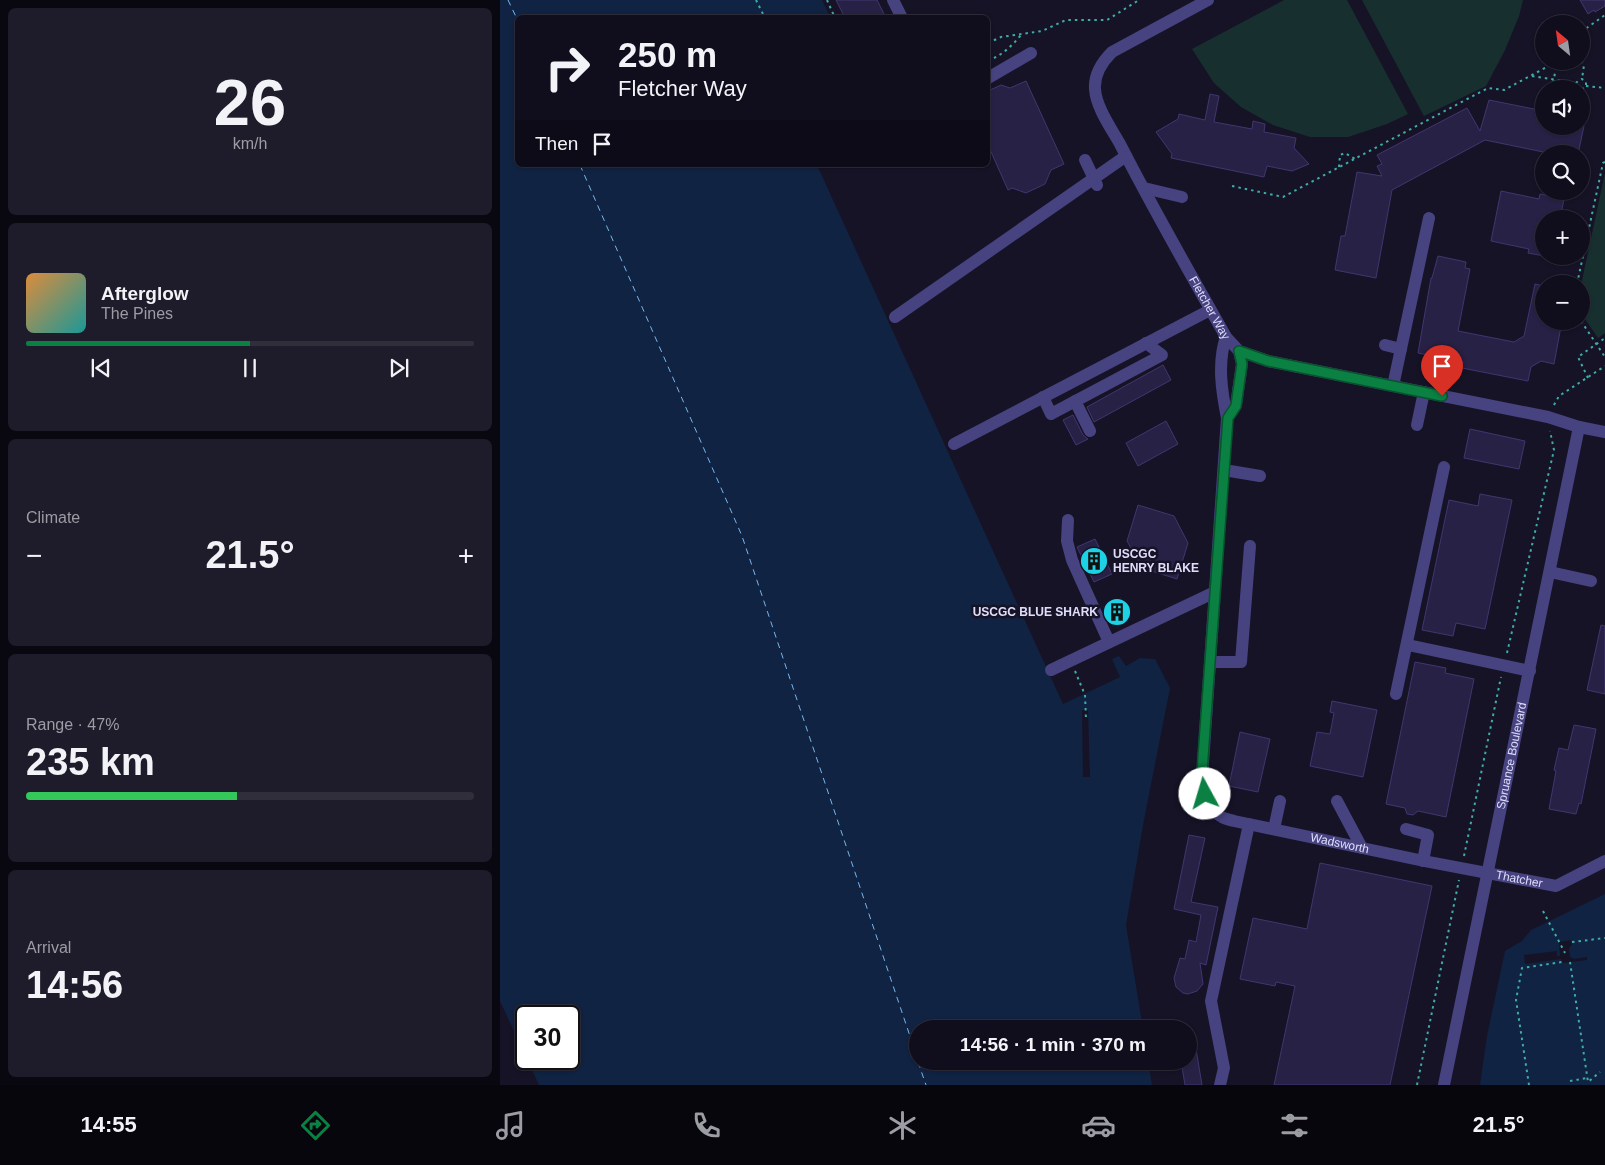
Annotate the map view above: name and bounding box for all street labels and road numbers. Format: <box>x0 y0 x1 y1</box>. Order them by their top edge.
street label: Fletcher Way <box>1186 274 1233 342</box>
street label: Spruance Boulevard <box>1494 701 1529 811</box>
street label: Wadsworth <box>1309 830 1370 856</box>
street label: Thatcher <box>1495 868 1544 890</box>

